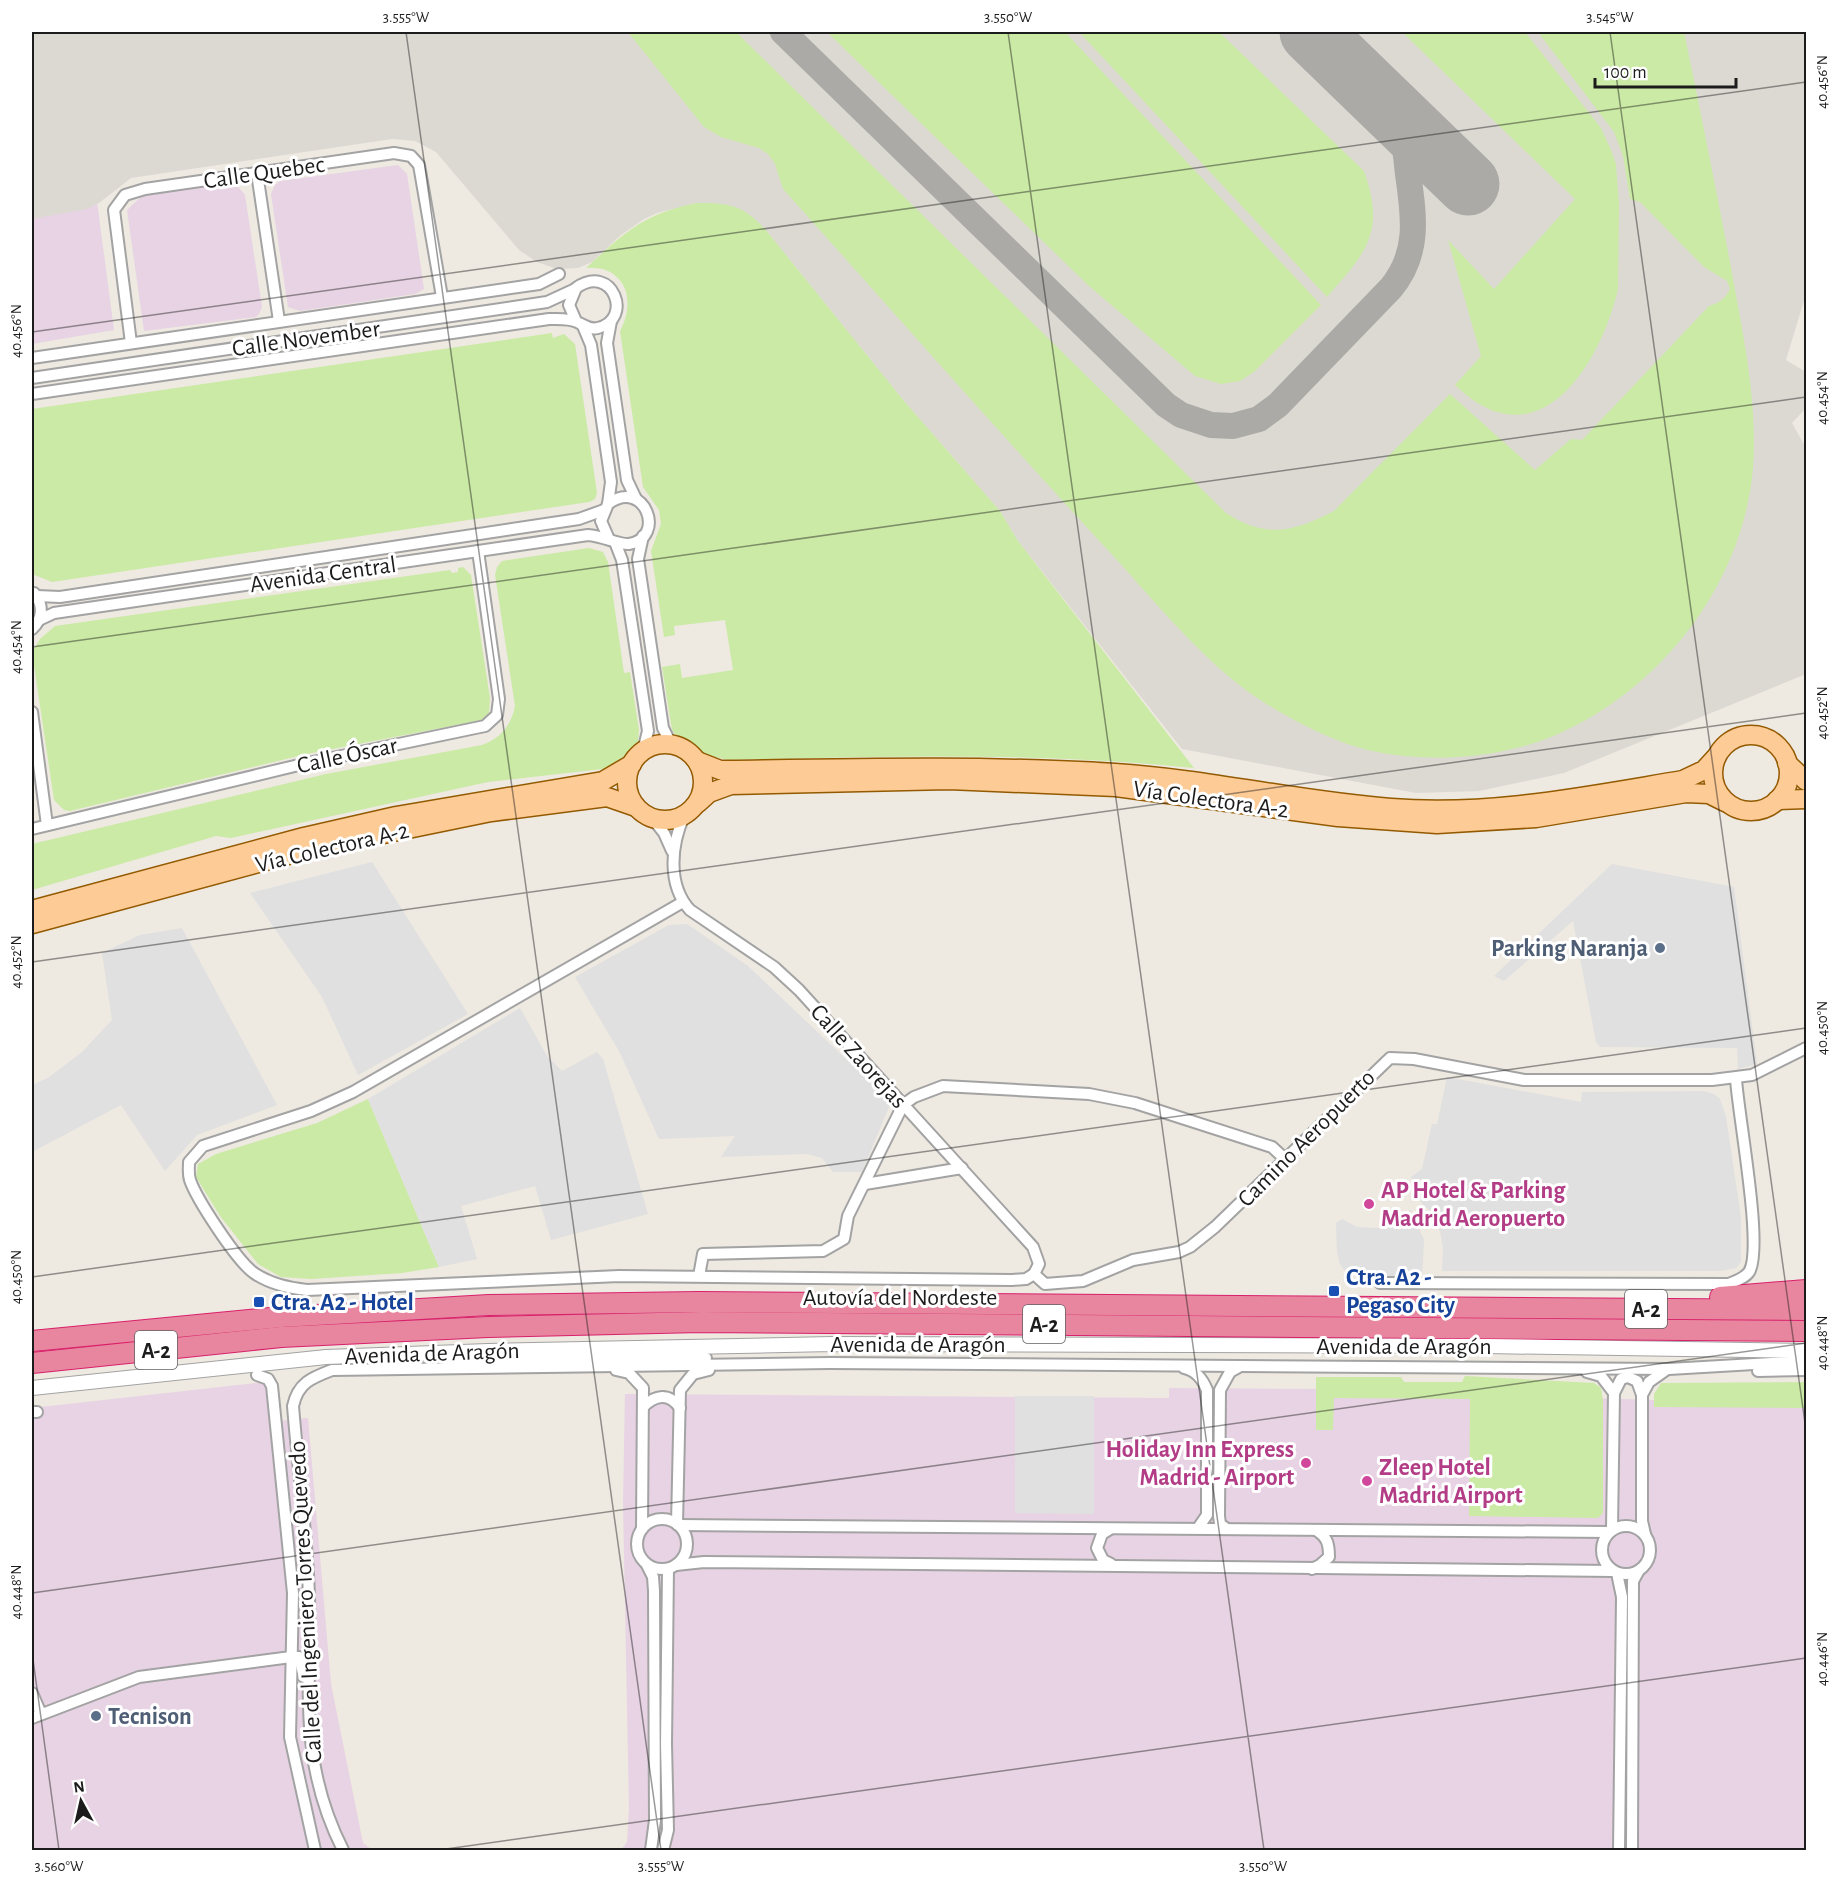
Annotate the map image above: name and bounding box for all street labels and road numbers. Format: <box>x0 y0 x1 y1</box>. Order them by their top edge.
street label: Calle Quebec <box>202 153 326 193</box>
street label: Calle November <box>231 317 382 361</box>
street label: Avenida Central <box>248 553 398 597</box>
street label: Calle Óscar <box>294 732 400 778</box>
street label: Vía Colectora A-2 <box>1132 777 1290 823</box>
street label: Vía Colectora A-2 <box>253 819 411 877</box>
street label: Calle Zaorejas <box>806 1000 911 1113</box>
street label: Camino Aeropuerto <box>1234 1066 1380 1212</box>
street label: Autovía del Nordeste <box>803 1286 997 1310</box>
road number: A-2 <box>1625 1290 1667 1328</box>
road number: A-2 <box>1023 1305 1065 1343</box>
road number: A-2 <box>135 1331 177 1369</box>
street label: Avenida de Aragón <box>830 1333 1006 1357</box>
street label: Avenida de Aragón <box>1316 1335 1492 1359</box>
street label: Avenida de Aragón <box>344 1339 520 1369</box>
street label: Calle del Ingeniero Torres Quevedo <box>286 1440 326 1764</box>

